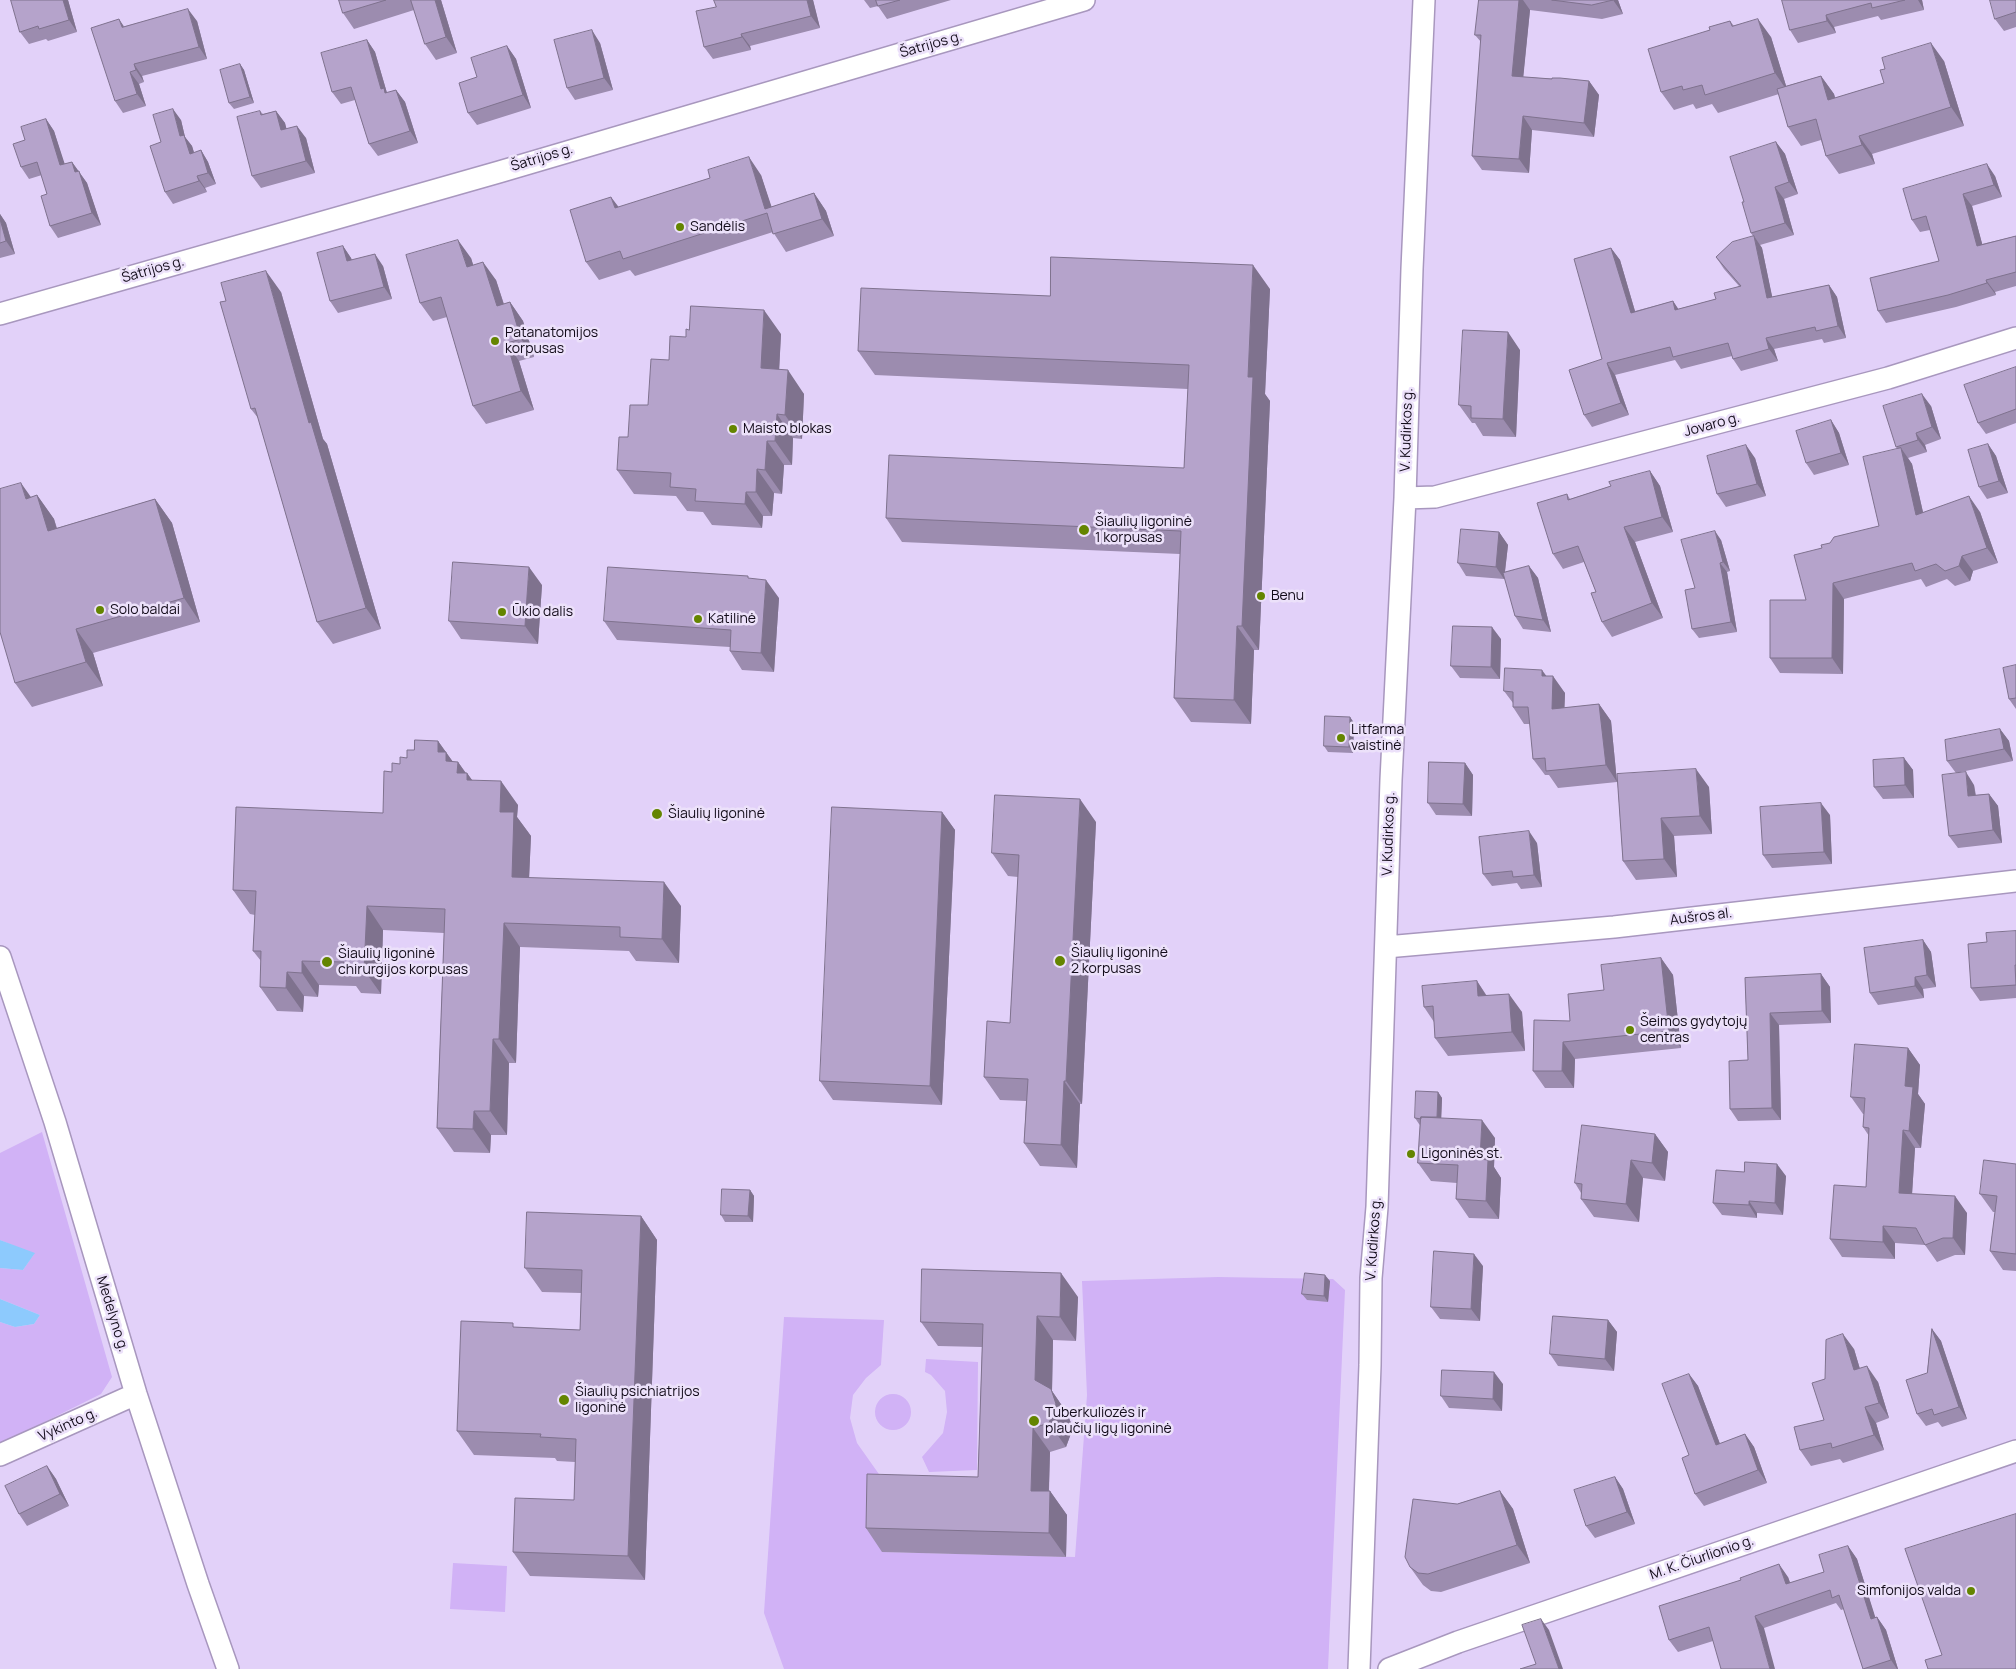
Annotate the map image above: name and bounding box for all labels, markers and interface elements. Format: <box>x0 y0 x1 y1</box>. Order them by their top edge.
street label: Šatrijos g. <box>898 28 964 62</box>
street label: Šatrijos g. <box>509 141 575 175</box>
place label: Sandėlis <box>690 219 745 235</box>
marker: Sandėlis <box>674 221 686 233</box>
street label: Šatrijos g. <box>120 253 186 287</box>
place label: Patanatomijos korpusas <box>505 325 598 358</box>
marker: Patanatomijos korpusas <box>489 335 501 347</box>
street label: V. Kudirkos g. <box>1397 388 1417 472</box>
street label: Jovaro g. <box>1682 410 1742 440</box>
place label: Maisto blokas <box>743 421 831 437</box>
marker: Maisto blokas <box>727 423 739 435</box>
place label: Šiaulių ligoninė 1 korpusas <box>1095 514 1192 546</box>
marker: Šiaulių ligoninė 1 korpusas <box>1077 523 1091 537</box>
place label: Benu <box>1271 588 1304 604</box>
marker: Benu <box>1255 590 1267 602</box>
place label: Solo baldai <box>110 602 180 618</box>
marker: Solo baldai <box>94 604 106 616</box>
place label: Ūkio dalis <box>512 604 573 620</box>
marker: Ūkio dalis <box>496 606 508 618</box>
place label: Katilinė <box>708 611 756 627</box>
marker: Katilinė <box>692 613 704 625</box>
place label: Litfarma vaistinė <box>1351 722 1404 754</box>
marker: Litfarma vaistinė <box>1335 732 1347 744</box>
street label: V. Kudirkos g. <box>1379 792 1399 876</box>
place label: Šiaulių ligoninė <box>668 806 765 822</box>
marker: Šiaulių ligoninė <box>650 807 664 821</box>
street label: Aušros al. <box>1669 905 1733 929</box>
place label: Šiaulių ligoninė 2 korpusas <box>1071 945 1168 978</box>
place label: Šiaulių ligoninė chirurgijos korpusas <box>338 946 468 979</box>
marker: Šiaulių ligoninė 2 korpusas <box>1053 954 1067 968</box>
marker: Šiaulių ligoninė chirurgijos korpusas <box>320 955 334 969</box>
place label: Šeimos gydytojų centras <box>1640 1014 1747 1046</box>
marker: Šeimos gydytojų centras <box>1624 1024 1636 1036</box>
place label: Ligoninės st. <box>1421 1146 1503 1162</box>
marker: Ligoninės st. <box>1405 1148 1417 1160</box>
street label: V. Kudirkos g. <box>1363 1197 1385 1281</box>
street label: Medelyno g. <box>93 1274 131 1354</box>
place label: Šiaulių psichiatrijos ligoninė <box>575 1384 700 1416</box>
marker: Šiaulių psichiatrijos ligoninė <box>557 1393 571 1407</box>
street label: Vykinto g. <box>36 1405 100 1445</box>
place label: Tuberkuliozės ir plaučių ligų ligoninė <box>1045 1405 1172 1438</box>
marker: Tuberkuliozės ir plaučių ligų ligoninė <box>1027 1414 1041 1428</box>
street label: M. K. Čiurlionio g. <box>1648 1532 1756 1584</box>
place label: Simfonijos valda <box>1857 1583 1961 1599</box>
marker: Simfonijos valda <box>1965 1585 1977 1597</box>

